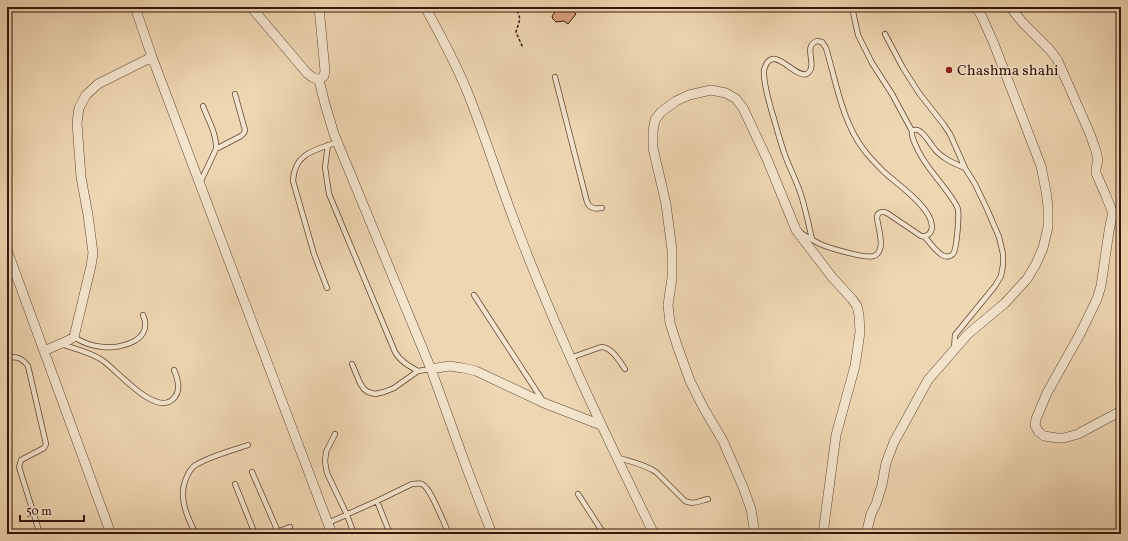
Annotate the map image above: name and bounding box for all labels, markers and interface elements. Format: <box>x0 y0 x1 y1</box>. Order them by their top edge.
place label: Chashma shahi <box>957 61 1059 82</box>
marker: Chashma shahi <box>944 65 954 75</box>
scale bar <box>20 497 84 523</box>
text: 50 m <box>26 504 52 520</box>

